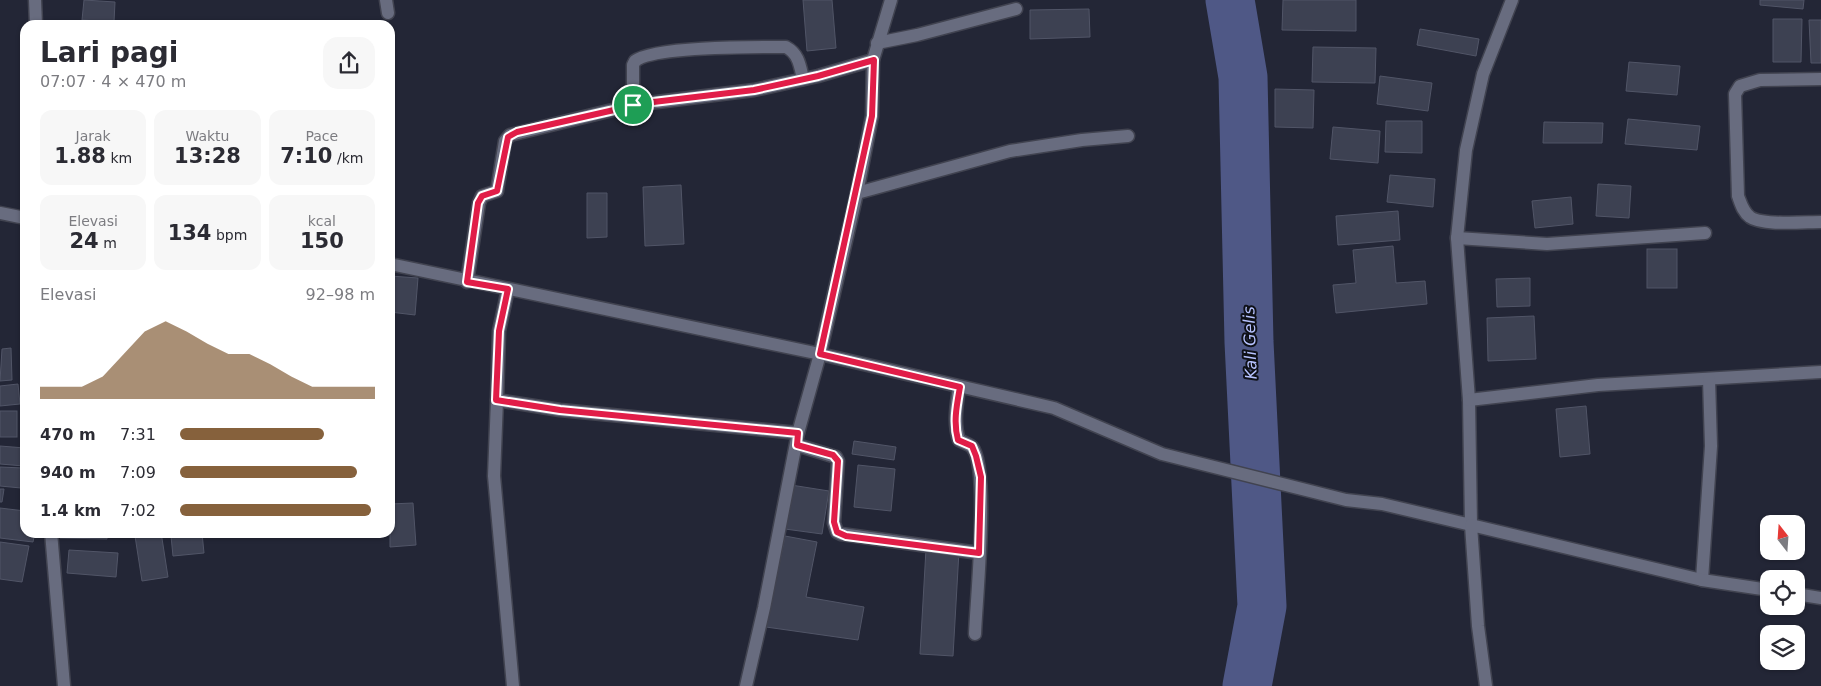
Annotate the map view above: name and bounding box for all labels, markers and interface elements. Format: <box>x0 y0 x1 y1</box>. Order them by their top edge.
text: Lari pagi <box>40 36 178 69</box>
button: share <box>323 37 375 89</box>
text: 07:07 · 4 × 470 m <box>40 72 186 91</box>
pin <box>612 84 654 126</box>
icon: arrive <box>619 91 647 119</box>
text: Jarak <box>76 128 111 144</box>
text: Waktu <box>185 128 229 144</box>
text: Pace <box>305 128 338 144</box>
text: 1.88 <box>54 144 106 168</box>
text: 13:28 <box>174 144 241 168</box>
text: 7:10 <box>280 144 332 168</box>
text: km <box>106 150 132 166</box>
text: /km <box>332 150 363 166</box>
text: Elevasi <box>68 213 118 229</box>
text: kcal <box>308 213 336 229</box>
text: 134 <box>168 221 211 245</box>
text: bpm <box>211 227 247 243</box>
text: 24 <box>70 229 99 253</box>
text: 150 <box>300 229 344 253</box>
text: m <box>99 235 117 251</box>
text: Elevasi <box>40 285 96 304</box>
text: 92–98 m <box>306 285 375 304</box>
water label: Kali Gelis <box>1239 306 1261 380</box>
text: 470 m <box>40 425 96 444</box>
text: 7:31 <box>120 425 156 444</box>
text: 940 m <box>40 463 96 482</box>
text: 7:09 <box>120 463 156 482</box>
text: 1.4 km <box>40 501 101 520</box>
text: 7:02 <box>120 501 156 520</box>
north arrow <box>1760 515 1805 560</box>
map controls <box>1760 515 1805 670</box>
button: locate <box>1760 570 1805 615</box>
button: layers <box>1760 625 1805 670</box>

